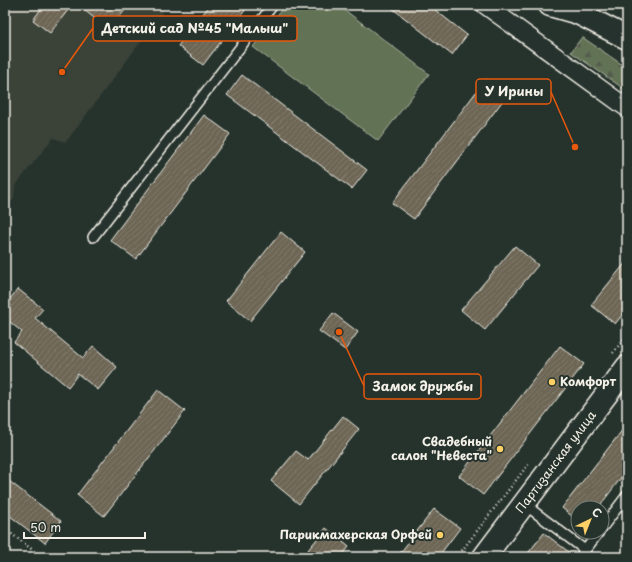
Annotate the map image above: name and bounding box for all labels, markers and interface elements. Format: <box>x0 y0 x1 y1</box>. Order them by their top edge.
callout: Детский сад №45 "Малыш" <box>93 16 297 41</box>
text: Детский сад №45 "Малыш" <box>101 18 288 37</box>
callout: У Ирины <box>476 79 551 104</box>
text: У Ирины <box>484 81 543 100</box>
place label: Комфорт <box>560 372 617 390</box>
callout: Замок дружбы <box>364 374 481 399</box>
text: Замок дружбы <box>372 376 473 395</box>
marker: Комфорт <box>547 377 557 387</box>
street label: Партизанская улица <box>511 406 600 516</box>
place label: Свадебный салон "Невеста" <box>391 432 492 464</box>
marker: Свадебный салон "Невеста" <box>495 444 505 454</box>
north arrow <box>570 500 610 540</box>
text: С <box>588 503 606 521</box>
scale bar <box>24 514 145 540</box>
text: 50 m <box>30 518 61 536</box>
place label: Парикмахерская Орфей <box>280 525 432 543</box>
marker: Парикмахерская Орфей <box>435 530 445 540</box>

